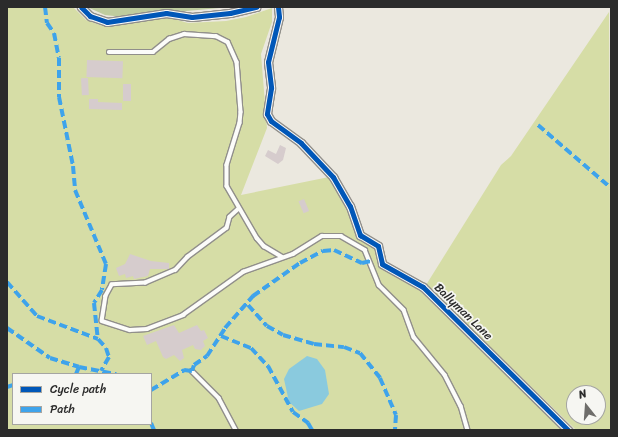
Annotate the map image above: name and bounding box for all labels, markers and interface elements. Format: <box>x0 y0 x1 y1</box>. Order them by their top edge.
street label: Ballyman Lane <box>431 281 495 343</box>
legend <box>12 373 152 425</box>
text: Cycle path <box>50 378 106 400</box>
text: N <box>576 384 589 404</box>
north arrow <box>566 385 606 425</box>
text: Path <box>50 398 75 420</box>

